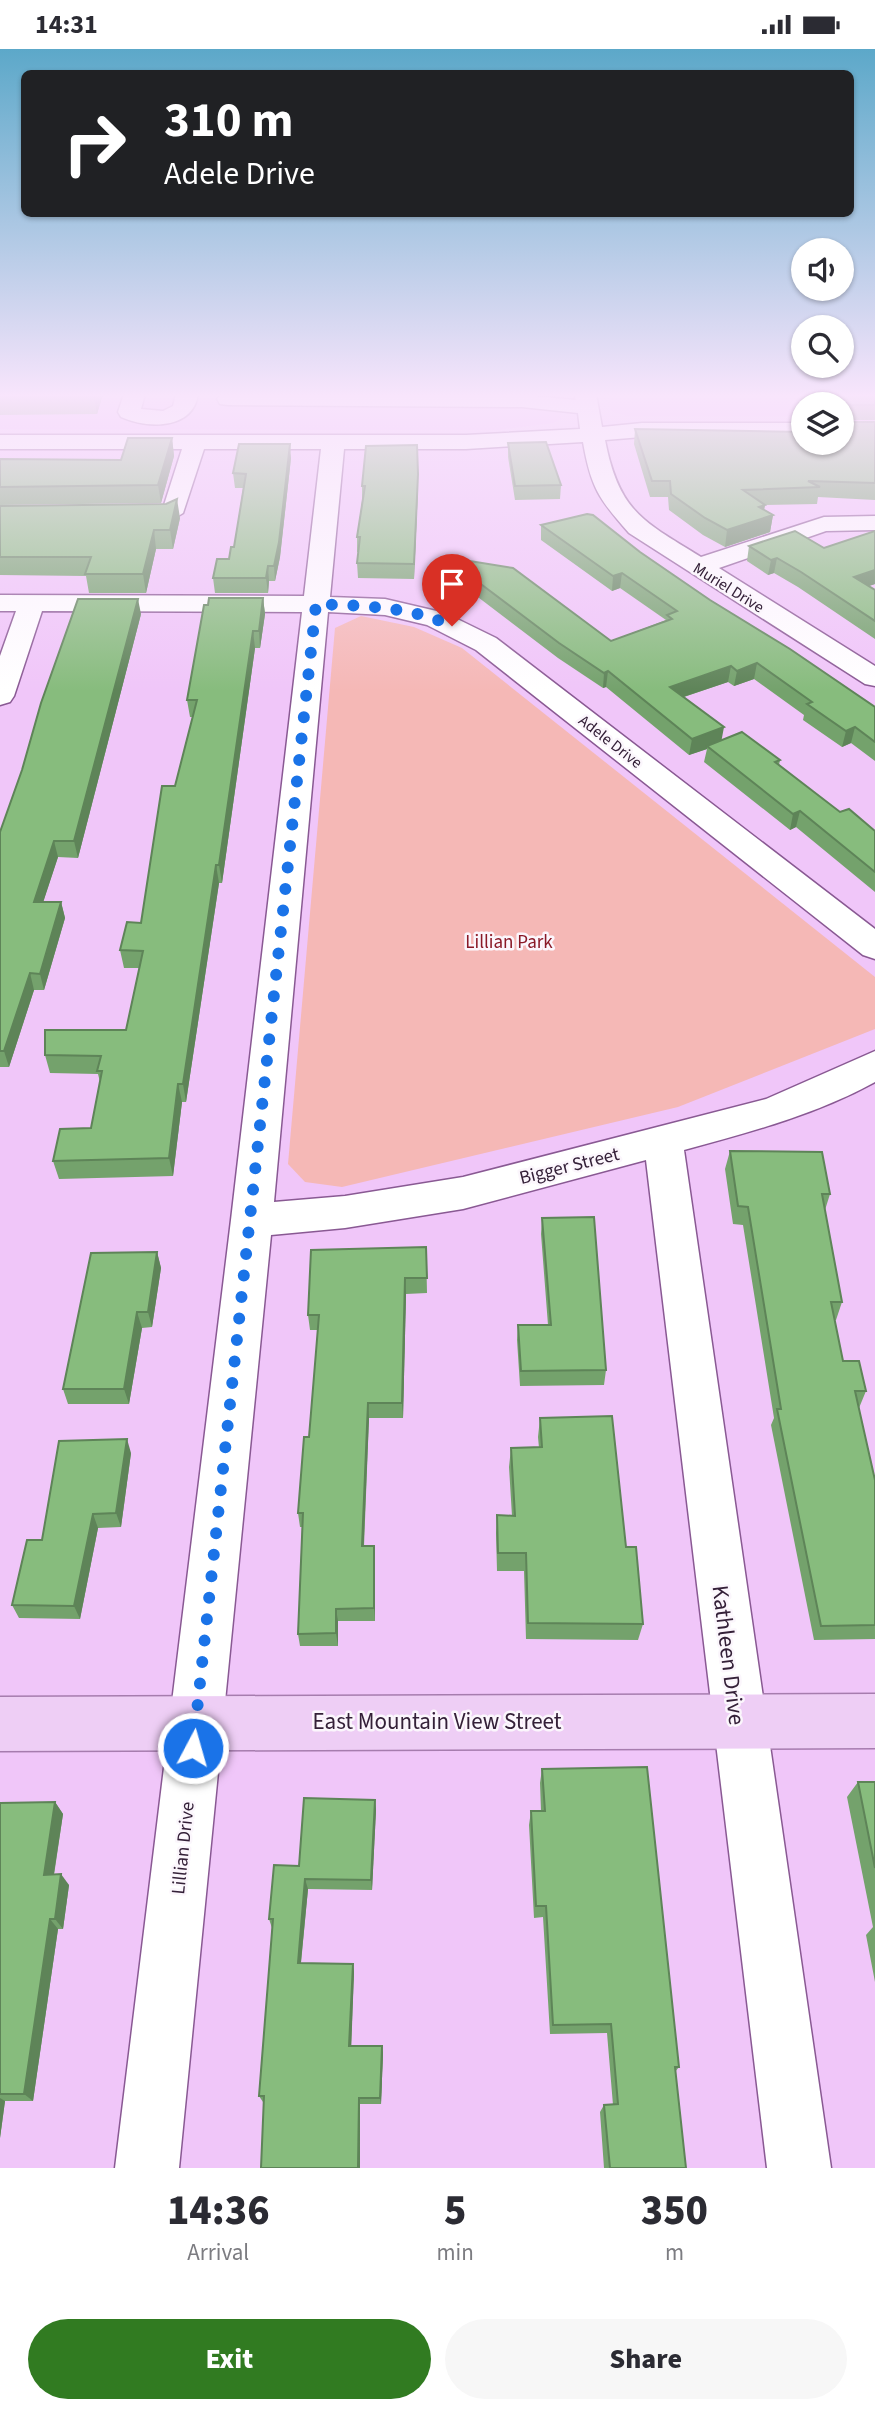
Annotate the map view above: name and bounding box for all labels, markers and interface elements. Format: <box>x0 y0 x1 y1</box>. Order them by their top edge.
text: 14:31 <box>35 6 98 43</box>
text: 310 m <box>164 86 293 156</box>
icon: right <box>49 98 140 189</box>
text: Adele Drive <box>164 151 315 197</box>
map controls <box>791 238 854 455</box>
button: sound <box>791 238 854 301</box>
button: search <box>791 315 854 378</box>
button: layers <box>791 392 854 455</box>
pin <box>422 554 482 626</box>
street label: Muriel Drive <box>689 557 768 618</box>
icon: arrive <box>433 565 471 603</box>
street label: Adele Drive <box>574 710 647 774</box>
park label: Lillian Park <box>465 929 553 956</box>
street label: Bigger Street <box>517 1141 623 1192</box>
street label: Kathleen Drive <box>704 1583 753 1727</box>
street label: East Mountain View Street <box>312 1705 562 1738</box>
position arrow <box>156 1711 230 1785</box>
street label: Lillian Drive <box>165 1800 202 1896</box>
text: 14:36 <box>167 2181 270 2241</box>
text: 5 <box>444 2181 466 2241</box>
text: 350 <box>641 2181 708 2241</box>
text: Arrival <box>187 2236 249 2269</box>
text: min <box>437 2236 474 2269</box>
text: m <box>665 2236 684 2269</box>
button: Exit <box>28 2319 431 2399</box>
button: Share <box>445 2319 847 2399</box>

